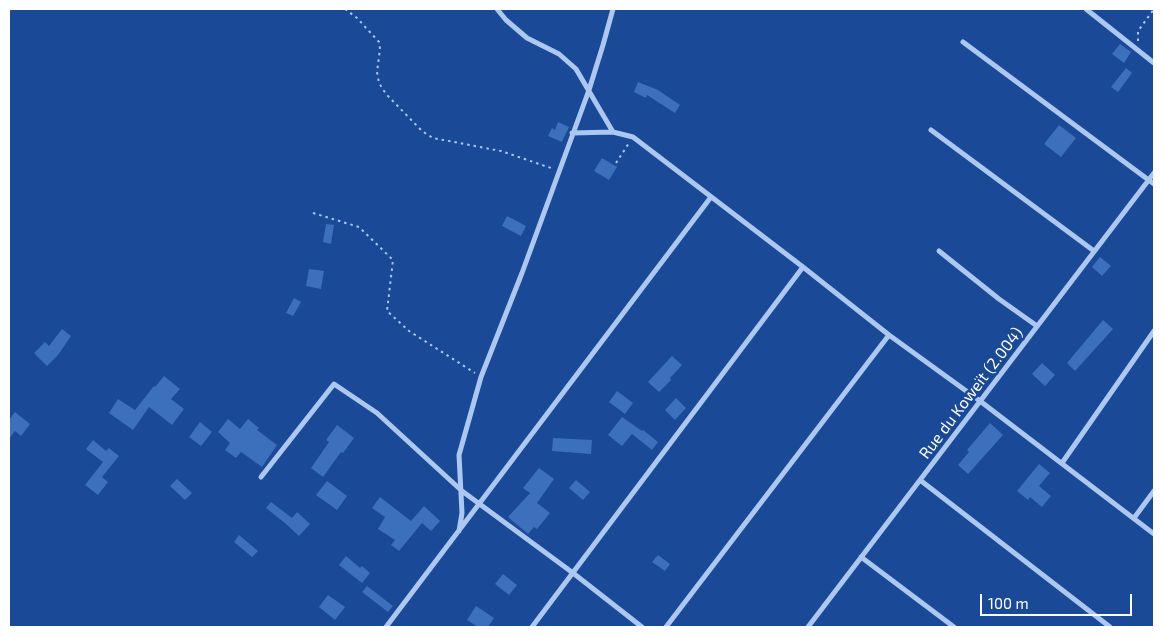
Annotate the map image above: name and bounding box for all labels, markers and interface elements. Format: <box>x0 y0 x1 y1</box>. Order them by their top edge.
street label: Rue du Koweït (2.004) <box>915 323 1027 463</box>
scale bar <box>983 584 1136 616</box>
text: 100 m <box>988 594 1029 612</box>

